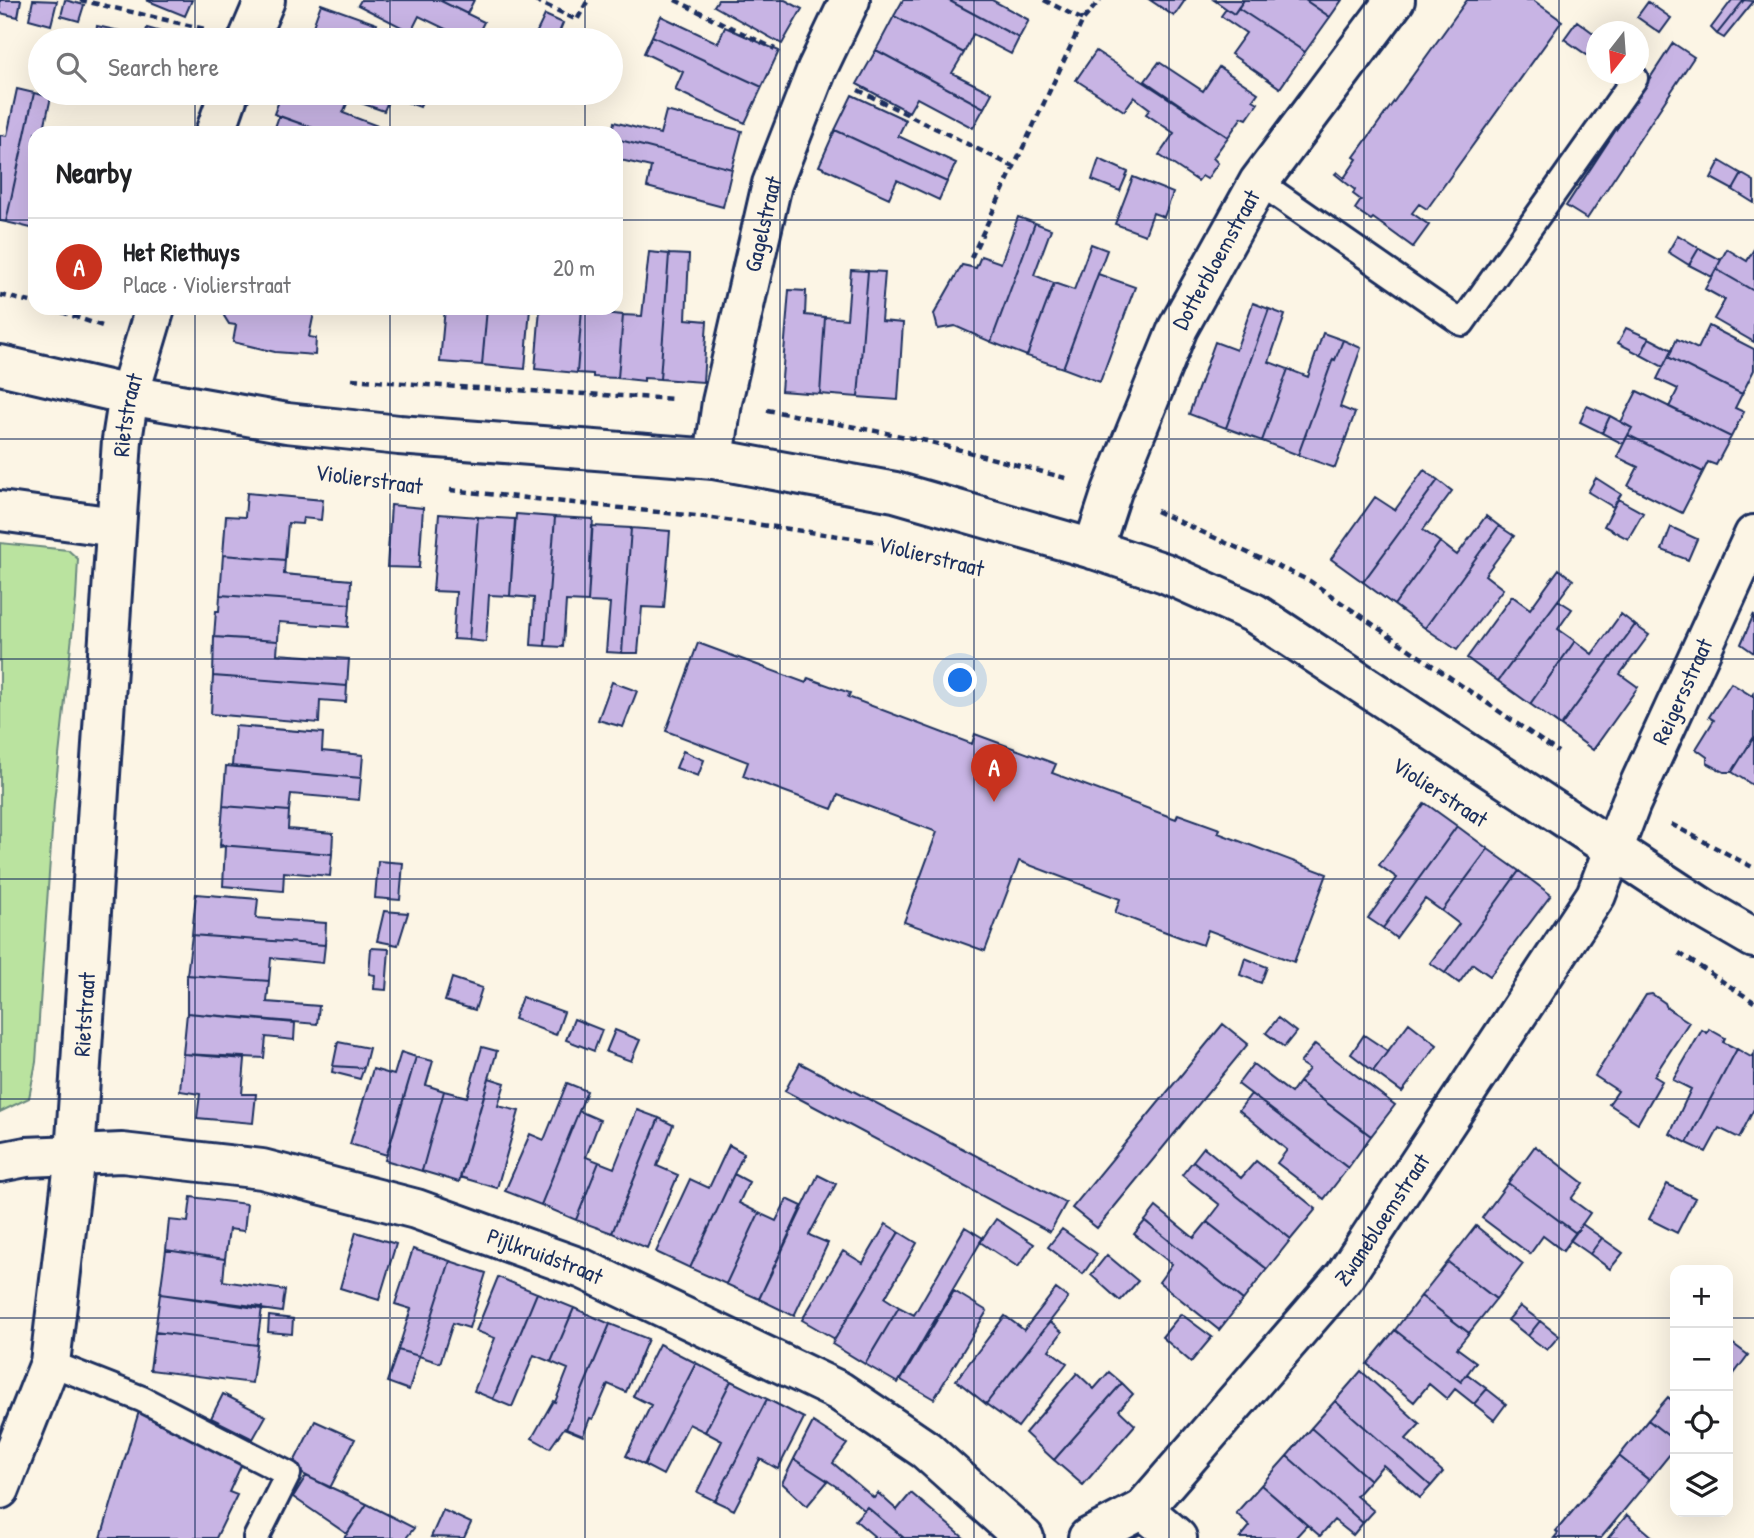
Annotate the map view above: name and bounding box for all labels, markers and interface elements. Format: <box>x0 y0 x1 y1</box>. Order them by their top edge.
north arrow <box>1586 21 1649 84</box>
search box <box>28 28 623 105</box>
icon: search <box>52 48 90 86</box>
text: Search here <box>108 49 219 84</box>
text: Nearby <box>56 152 132 192</box>
street label: Gagelstraat <box>736 170 789 275</box>
street label: Dotterbloemstraat <box>1164 183 1267 335</box>
text: Het Riethuys <box>123 234 240 269</box>
text: A <box>73 252 85 283</box>
text: 20 m <box>553 252 595 283</box>
text: Place · Violierstraat <box>123 269 291 300</box>
street label: Rietstraat <box>105 368 150 458</box>
street label: Violierstraat <box>313 456 426 502</box>
street label: Violierstraat <box>875 527 988 584</box>
street label: Reigersstraat <box>1644 632 1720 749</box>
your location <box>943 663 977 697</box>
pin: A <box>971 744 1017 802</box>
street label: Violierstraat <box>1386 749 1495 835</box>
street label: Rietstraat <box>66 970 102 1057</box>
street label: Zwanebloemstraat <box>1327 1146 1437 1292</box>
street label: Pijlkruidstraat <box>483 1220 609 1292</box>
map controls <box>1670 1265 1733 1517</box>
button: + <box>1670 1265 1733 1328</box>
button: − <box>1670 1328 1733 1391</box>
button: locate <box>1670 1391 1733 1454</box>
button: layers <box>1670 1454 1733 1517</box>

